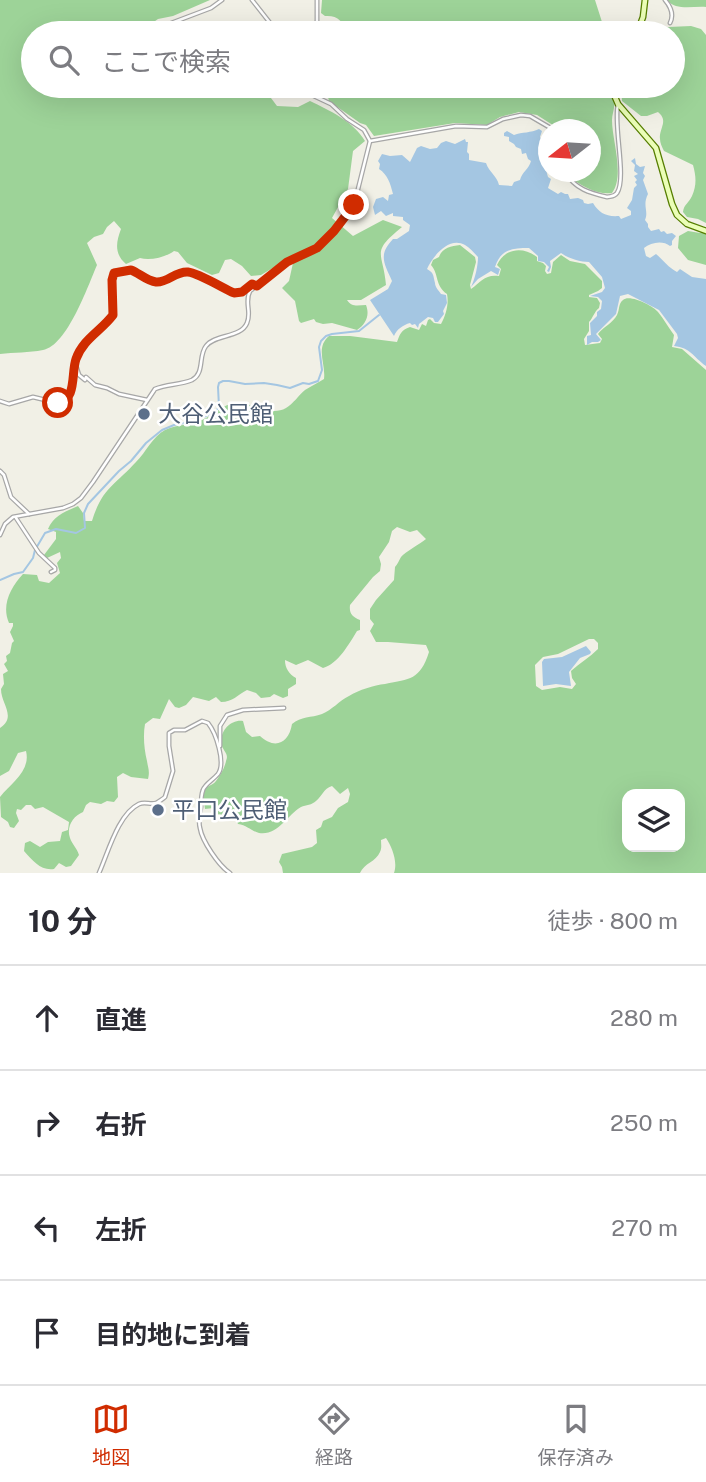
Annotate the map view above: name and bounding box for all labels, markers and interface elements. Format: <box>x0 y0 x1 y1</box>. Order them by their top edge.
search box <box>21 21 685 98</box>
icon: search <box>45 41 83 79</box>
text: ここで検索 <box>101 46 231 77</box>
north arrow <box>538 119 601 182</box>
route end <box>338 189 369 220</box>
route start <box>42 387 73 418</box>
place label: 大谷公民館 <box>158 400 273 427</box>
marker: 大谷公民館 <box>136 406 152 422</box>
map controls <box>622 789 685 852</box>
button: layers <box>622 789 685 852</box>
place label: 平口公民館 <box>172 796 287 823</box>
marker: 平口公民館 <box>150 802 166 818</box>
text: 10 分 <box>28 903 97 939</box>
text: 徒歩 · 800 m <box>547 907 678 934</box>
icon: ahead <box>28 999 66 1037</box>
text: 直進 <box>95 1004 147 1035</box>
text: 280 m <box>610 1004 678 1031</box>
icon: right <box>28 1104 66 1142</box>
text: 右折 <box>95 1109 147 1140</box>
text: 250 m <box>610 1109 678 1136</box>
icon: left <box>28 1209 66 1247</box>
text: 左折 <box>95 1214 147 1245</box>
text: 270 m <box>611 1214 678 1241</box>
icon: arrive <box>28 1314 66 1352</box>
text: 目的地に到着 <box>95 1319 251 1350</box>
tab: 地図 <box>92 1400 130 1469</box>
tab: 経路 <box>315 1400 353 1469</box>
tab: 保存済み <box>538 1400 614 1469</box>

